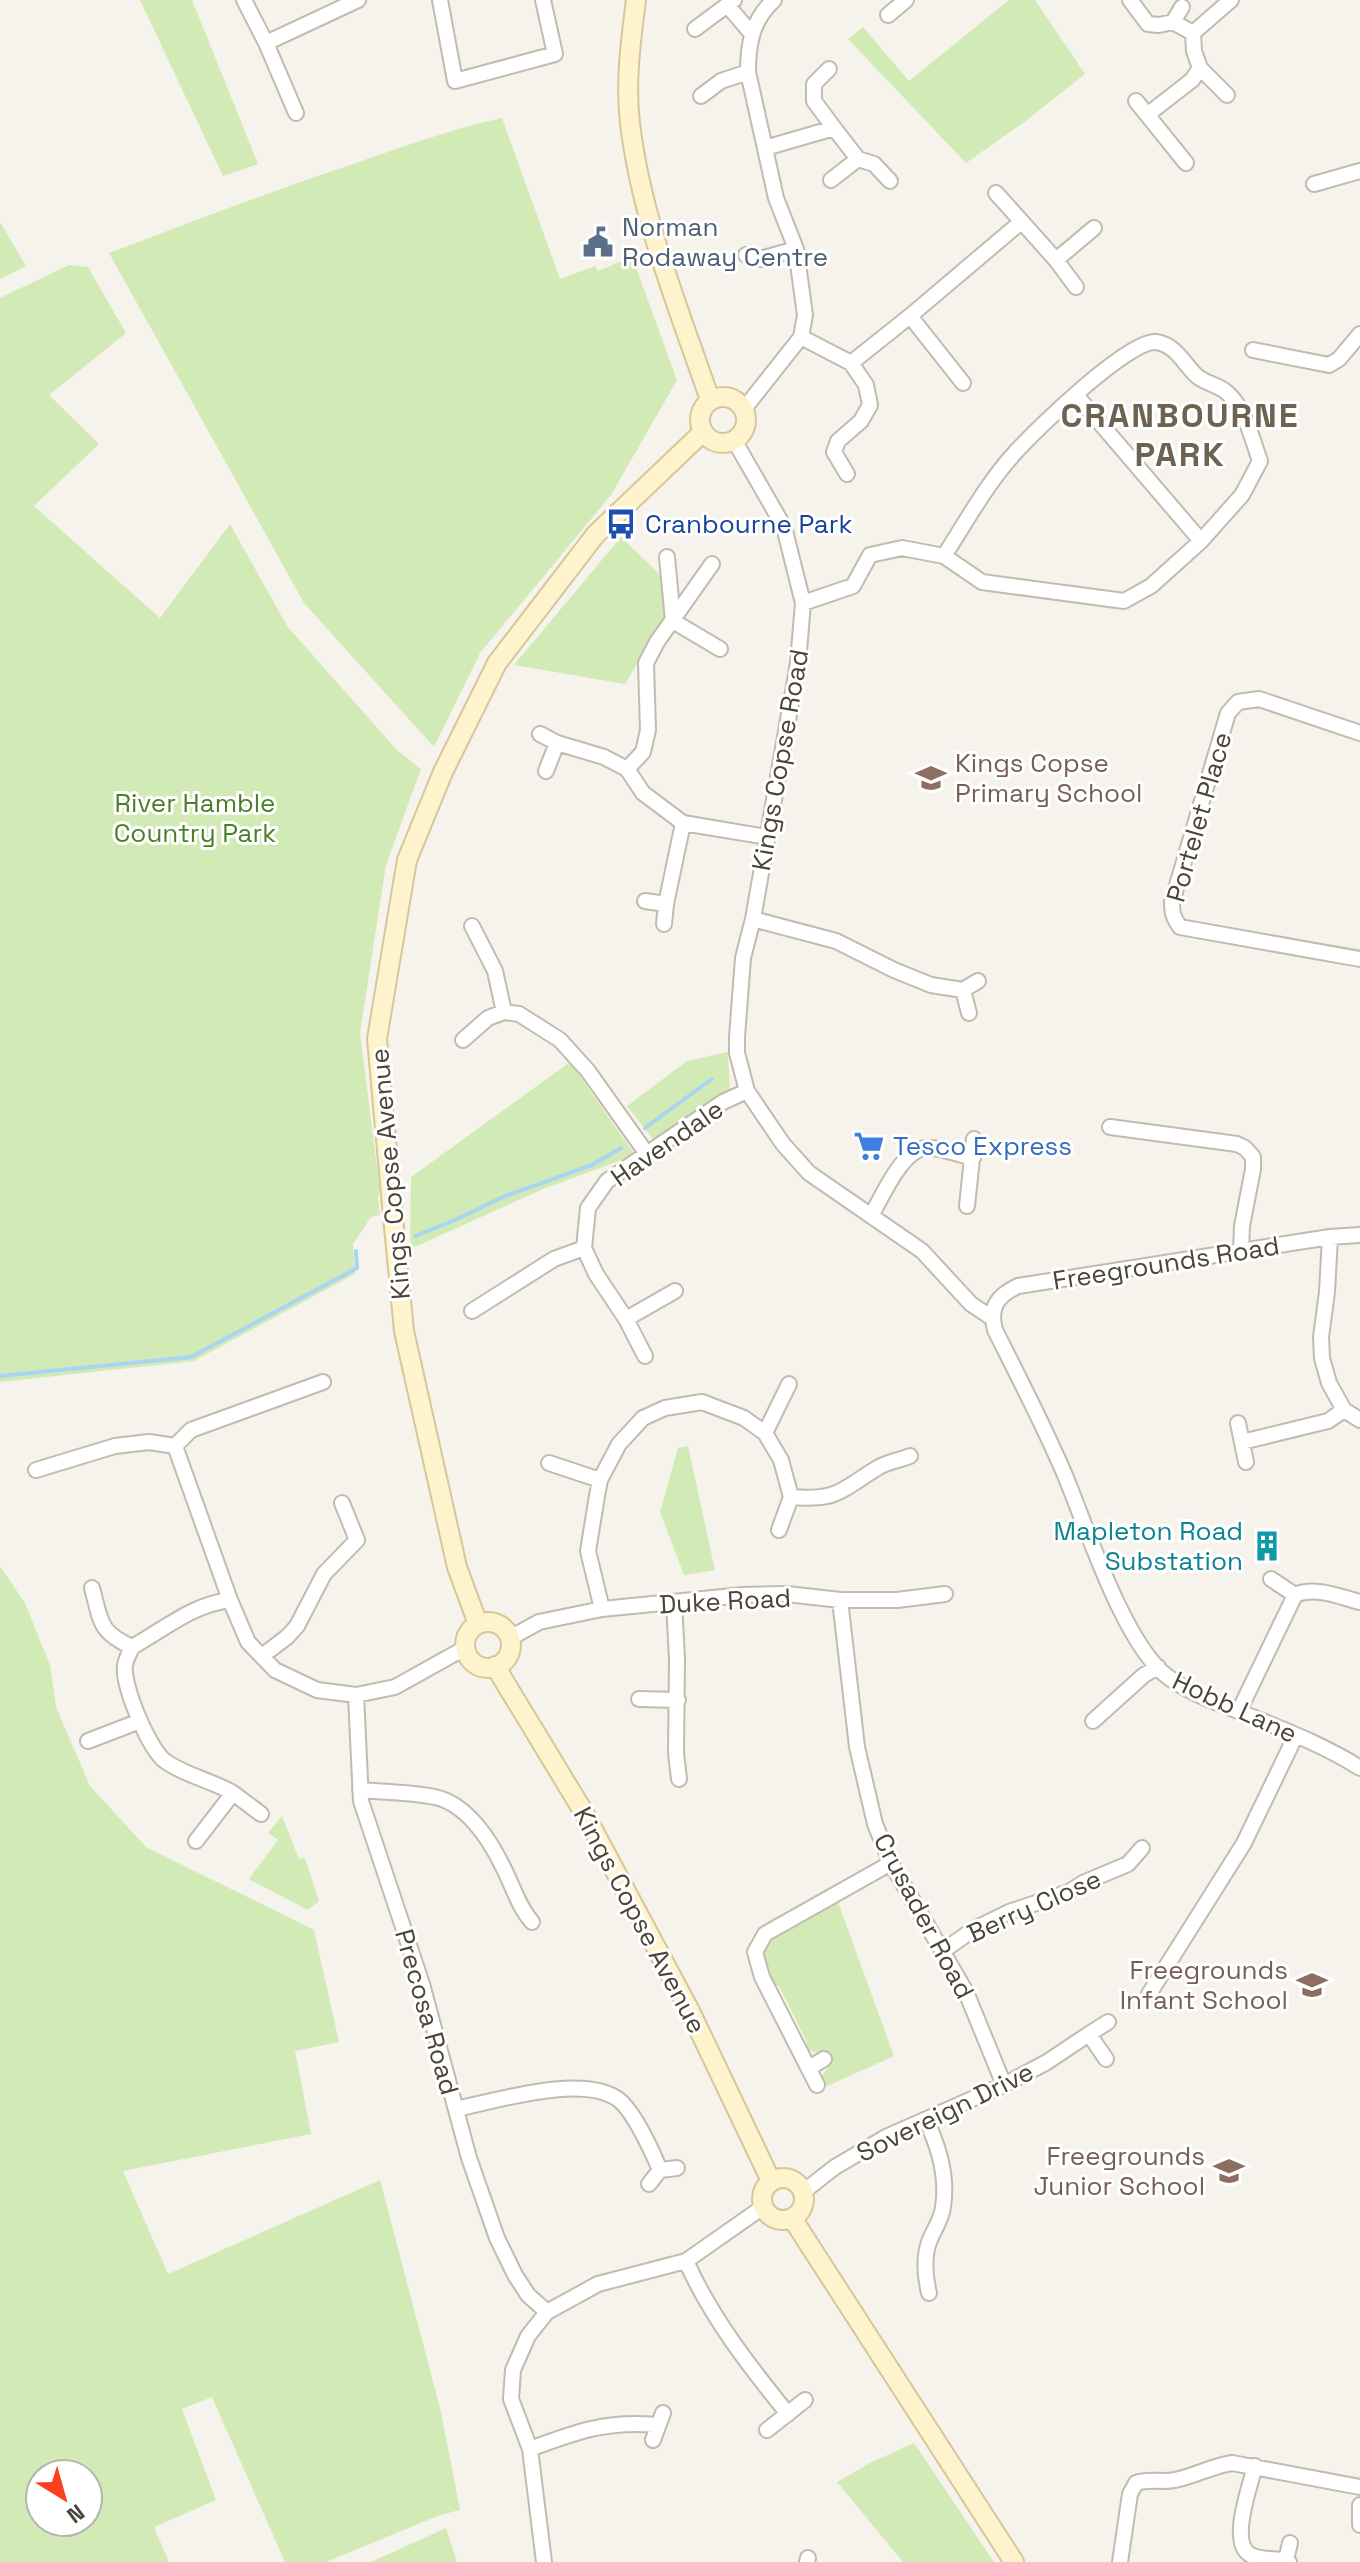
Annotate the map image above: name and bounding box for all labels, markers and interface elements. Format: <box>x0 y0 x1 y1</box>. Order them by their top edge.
place label: Norman Rodaway Centre <box>622 210 828 274</box>
public building icon: Norman Rodaway Centre <box>581 225 615 259</box>
district label: CRANBOURNE PARK <box>1060 394 1300 476</box>
bus stop icon: Cranbourne Park <box>604 507 638 541</box>
place label: Cranbourne Park <box>645 507 853 541</box>
street label: Kings Copse Road <box>744 647 816 873</box>
street label: Portelet Place <box>1158 728 1240 906</box>
place label: Kings Copse Primary School <box>955 746 1142 810</box>
school or university icon: Kings Copse Primary School <box>914 761 948 795</box>
park label: River Hamble Country Park <box>114 786 276 850</box>
street label: Kings Copse Avenue <box>362 1047 418 1301</box>
street label: Havendale <box>604 1092 730 1194</box>
supermarket icon: Tesco Express <box>852 1129 886 1163</box>
place label: Tesco Express <box>893 1129 1072 1163</box>
street label: Freegrounds Road <box>1050 1228 1282 1298</box>
place label: Mapleton Road Substation <box>1054 1514 1243 1578</box>
building icon: Mapleton Road Substation <box>1250 1529 1284 1563</box>
street label: Duke Road <box>658 1581 792 1621</box>
street label: Hobb Lane <box>1167 1663 1303 1751</box>
street label: Kings Copse Avenue <box>566 1801 714 2039</box>
street label: Crusader Road <box>866 1827 982 2005</box>
street label: Berry Close <box>962 1861 1106 1951</box>
street label: Precosa Road <box>387 1925 467 2099</box>
place label: Freegrounds Infant School <box>1120 1953 1288 2017</box>
school or university icon: Freegrounds Infant School <box>1295 1968 1329 2002</box>
street label: Sovereign Drive <box>851 2054 1039 2170</box>
place label: Freegrounds Junior School <box>1034 2139 1205 2203</box>
school or university icon: Freegrounds Junior School <box>1212 2154 1246 2188</box>
north arrow <box>24 2458 104 2538</box>
text: N <box>62 2498 90 2530</box>

